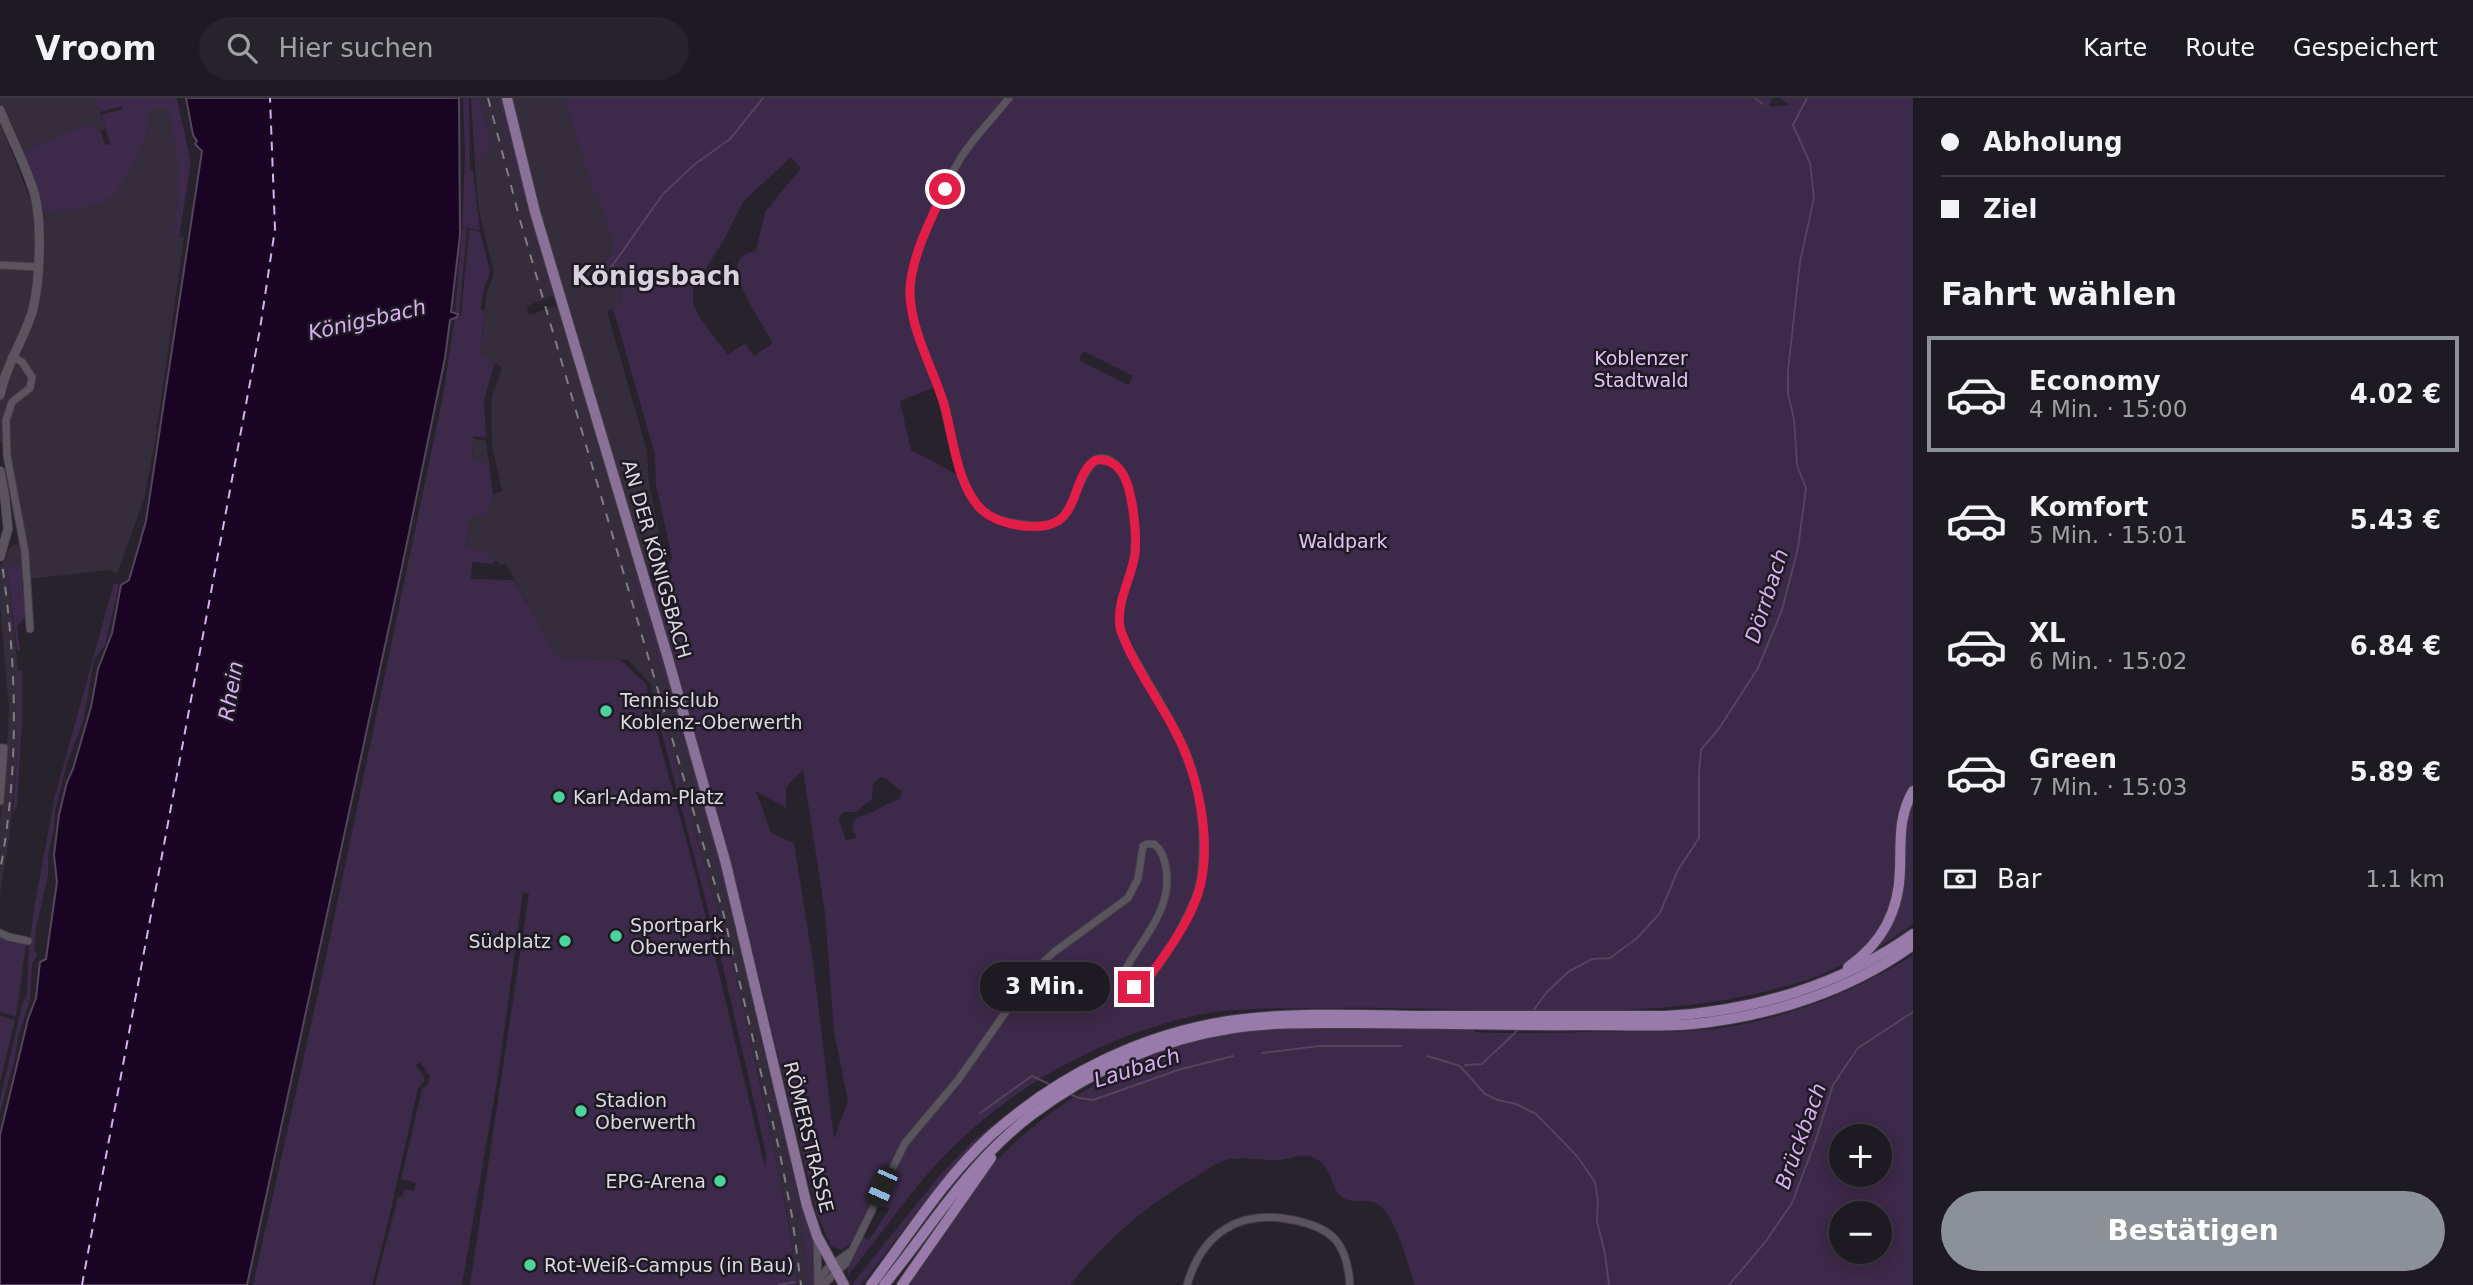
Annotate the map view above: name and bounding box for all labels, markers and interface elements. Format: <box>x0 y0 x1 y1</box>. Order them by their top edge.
search box <box>199 17 689 80</box>
text: Vroom <box>35 29 157 68</box>
icon: search <box>223 29 261 67</box>
text: Hier suchen <box>279 33 434 63</box>
text: Karte <box>2083 34 2147 62</box>
text: Route <box>2185 34 2255 62</box>
text: Gespeichert <box>2293 34 2438 62</box>
text: Abholung <box>1983 127 2123 157</box>
route start <box>929 173 961 205</box>
text: Ziel <box>1983 194 2037 224</box>
district label: Königsbach <box>571 261 741 291</box>
text: Fahrt wählen <box>1941 275 2177 313</box>
water label: Königsbach <box>306 295 428 345</box>
park label: Koblenzer Stadtwald <box>1593 347 1689 391</box>
icon: car <box>1945 363 2008 426</box>
text: Economy <box>2029 366 2160 396</box>
text: 4.02 € <box>2350 379 2441 409</box>
text: 4 Min. · 15:00 <box>2029 396 2187 422</box>
street label: AN DER KÖNIGSBACH <box>618 457 696 661</box>
icon: car <box>1945 489 2008 552</box>
text: Komfort <box>2029 492 2148 522</box>
text: 5.43 € <box>2350 505 2441 535</box>
text: 5 Min. · 15:01 <box>2029 522 2187 548</box>
park label: Waldpark <box>1298 530 1388 552</box>
water label: Dörrbach <box>1741 546 1793 646</box>
icon: car <box>1945 615 2008 678</box>
text: XL <box>2029 618 2066 648</box>
text: 6.84 € <box>2350 631 2441 661</box>
text: 6 Min. · 15:02 <box>2029 648 2187 674</box>
water label: Rhein <box>214 659 248 723</box>
place label: Tennisclub Koblenz-Oberwerth <box>619 689 803 733</box>
marker: Tennisclub Koblenz-Oberwerth <box>598 703 614 719</box>
icon: car <box>1945 741 2008 804</box>
text: Green <box>2029 744 2117 774</box>
text: 5.89 € <box>2350 757 2441 787</box>
text: 7 Min. · 15:03 <box>2029 774 2187 800</box>
place label: Karl-Adam-Platz <box>573 786 724 808</box>
marker: Karl-Adam-Platz <box>551 789 567 805</box>
icon: cash <box>1941 860 1979 898</box>
text: Bar <box>1997 864 2041 894</box>
text: 1.1 km <box>2365 866 2445 892</box>
place label: Sportpark Oberwerth <box>630 914 731 958</box>
marker: Sportpark Oberwerth <box>608 928 624 944</box>
place label: Südplatz <box>468 930 551 952</box>
marker: Südplatz <box>557 933 573 949</box>
callout: 3 Min. <box>980 962 1110 1012</box>
route end <box>1118 971 1150 1003</box>
text: 3 Min. <box>1005 973 1085 999</box>
water label: Laubach <box>1091 1044 1183 1092</box>
street label: RÖMERSTRASSE <box>780 1059 838 1215</box>
water label: Brückbach <box>1771 1080 1831 1192</box>
place label: Stadion Oberwerth <box>595 1089 696 1133</box>
marker: Stadion Oberwerth <box>573 1103 589 1119</box>
map controls <box>1829 1124 1892 1264</box>
button: + <box>1829 1124 1892 1187</box>
car <box>864 1164 901 1210</box>
place label: EPG-Arena <box>606 1170 706 1192</box>
marker: EPG-Arena <box>712 1173 728 1189</box>
button: Bestätigen <box>1941 1191 2445 1271</box>
button: − <box>1829 1201 1892 1264</box>
place label: Rot-Weiß-Campus (in Bau) <box>544 1254 794 1276</box>
marker: Rot-Weiß-Campus (in Bau) <box>522 1257 538 1273</box>

